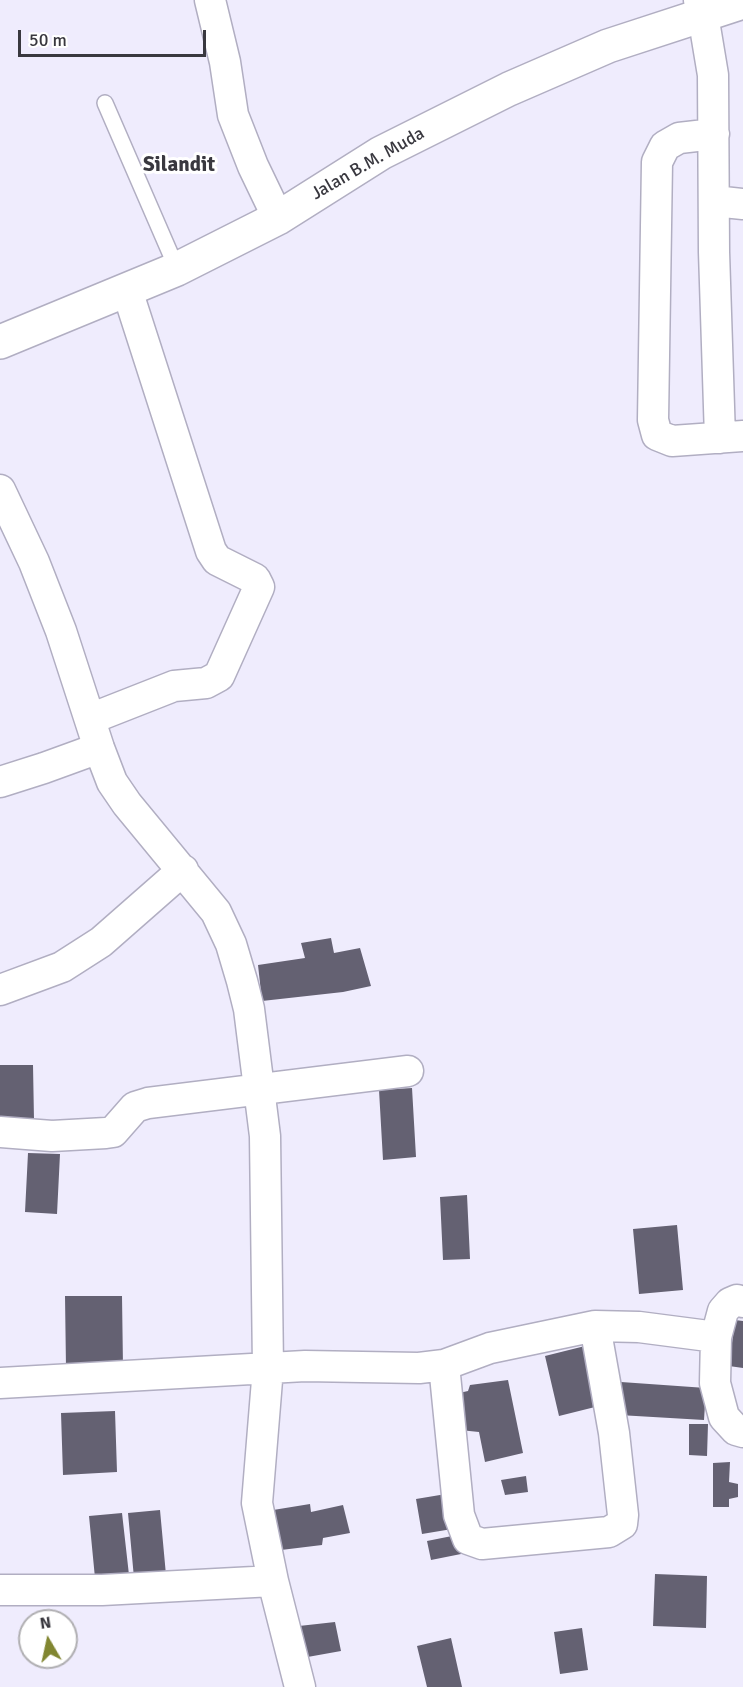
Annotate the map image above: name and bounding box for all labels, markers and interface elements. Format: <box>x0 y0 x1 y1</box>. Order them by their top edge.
scale bar <box>21 18 208 56</box>
text: 50 m <box>29 29 67 51</box>
street label: Jalan B.M. Muda <box>308 123 428 205</box>
district label: Silandit <box>143 152 215 178</box>
north arrow <box>18 1609 78 1669</box>
text: N <box>38 1612 53 1634</box>

